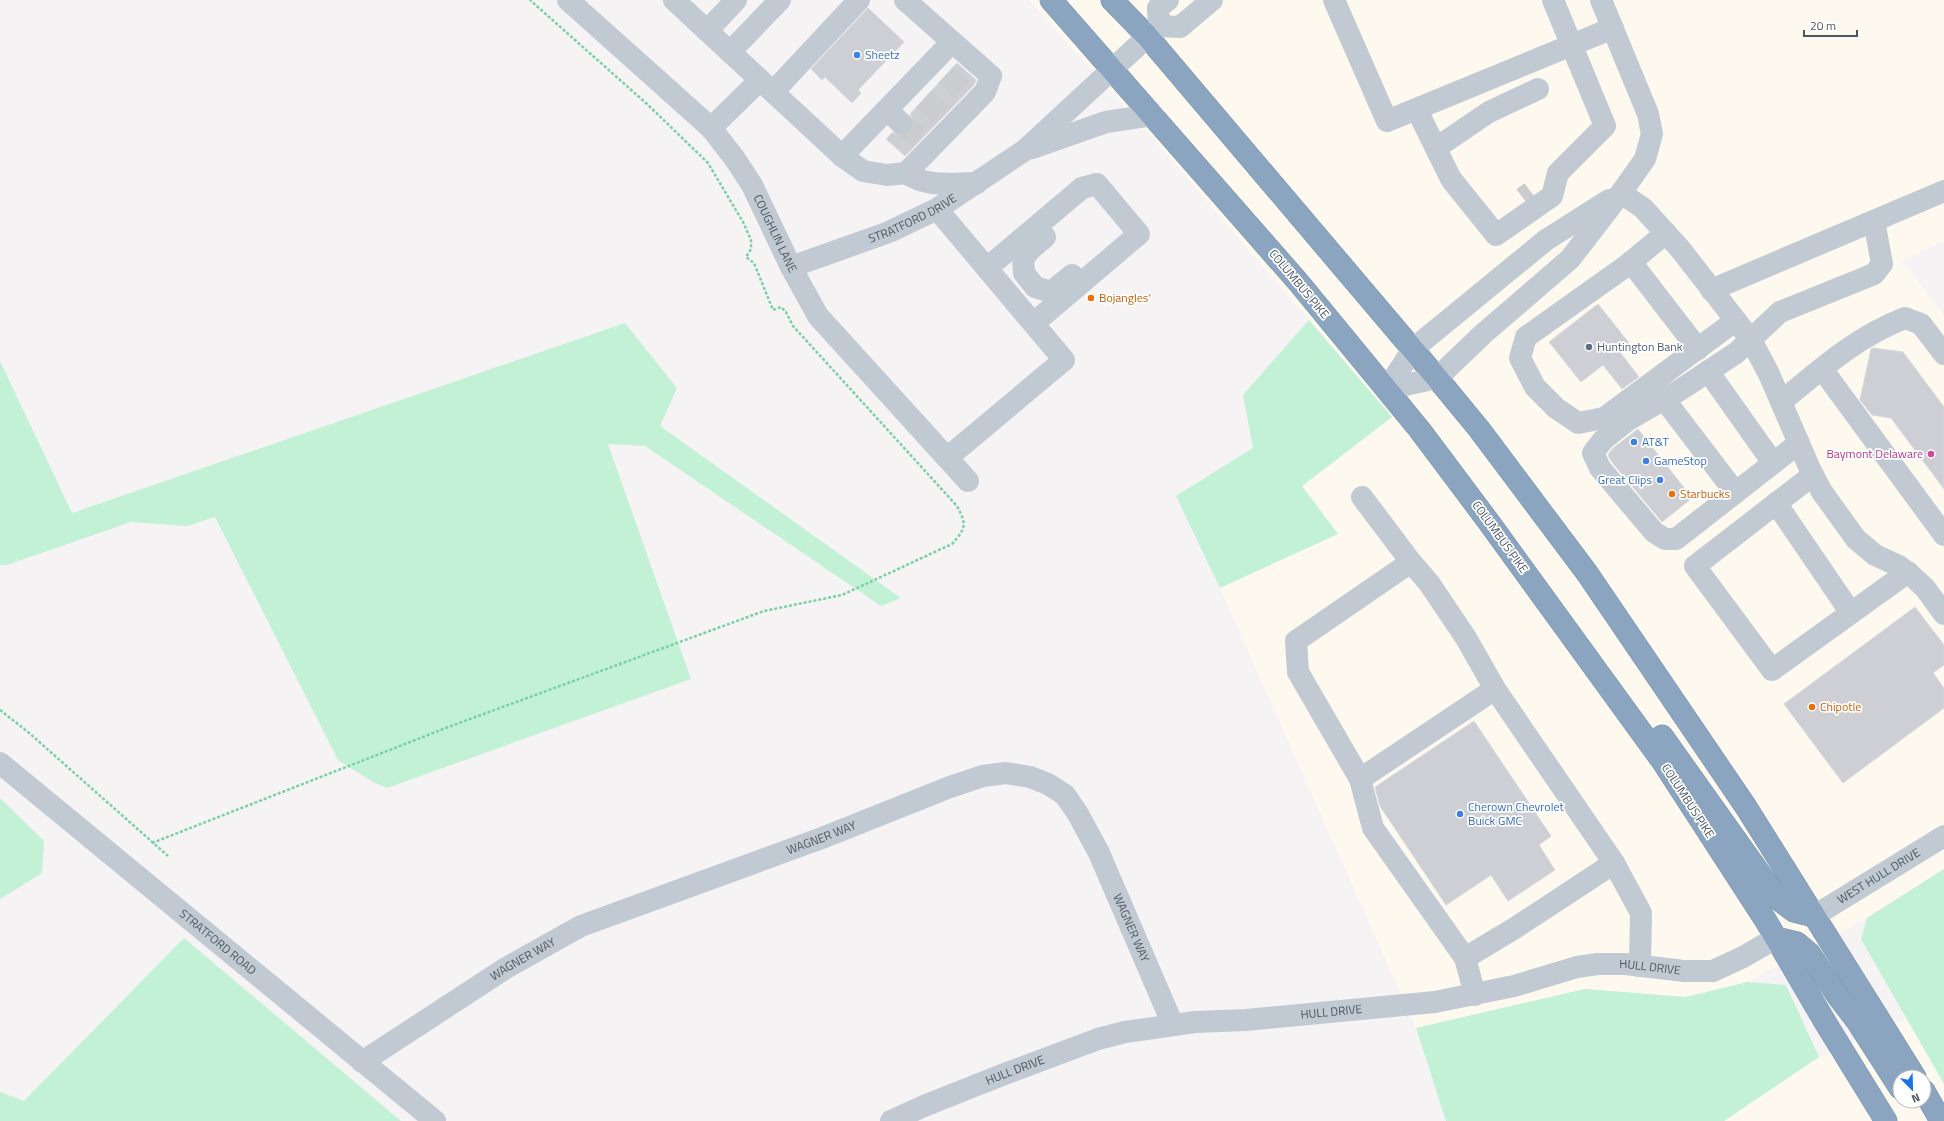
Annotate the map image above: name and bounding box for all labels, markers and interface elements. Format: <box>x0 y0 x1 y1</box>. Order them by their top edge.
scale bar <box>1804 12 1857 38</box>
text: 20 m <box>1810 16 1836 35</box>
place label: Sheetz <box>865 45 900 64</box>
marker: Sheetz <box>852 50 862 60</box>
street label: STRATFORD DRIVE <box>865 188 961 248</box>
street label: COUGHLIN LANE <box>749 191 803 276</box>
street label: COLUMBUS PIKE <box>1265 245 1334 323</box>
place label: Bojangles' <box>1099 288 1151 307</box>
marker: Bojangles' <box>1086 293 1096 303</box>
place label: Huntington Bank <box>1597 337 1683 356</box>
marker: Huntington Bank <box>1584 342 1594 352</box>
place label: AT&T <box>1642 432 1669 451</box>
marker: AT&T <box>1629 437 1639 447</box>
place label: Baymont Delaware <box>1826 444 1923 463</box>
marker: Baymont Delaware <box>1926 449 1936 459</box>
place label: GameStop <box>1654 451 1707 470</box>
marker: GameStop <box>1641 456 1651 466</box>
place label: Great Clips <box>1598 470 1652 489</box>
marker: Great Clips <box>1655 475 1665 485</box>
place label: Starbucks <box>1680 484 1730 503</box>
marker: Starbucks <box>1667 489 1677 499</box>
street label: COLUMBUS PIKE <box>1468 497 1533 577</box>
place label: Chipotle <box>1820 697 1861 716</box>
marker: Chipotle <box>1807 702 1817 712</box>
street label: COLUMBUS PIKE <box>1657 760 1720 842</box>
place label: Cherown Chevrolet Buick GMC <box>1468 797 1564 830</box>
marker: Cherown Chevrolet Buick GMC <box>1455 809 1465 819</box>
street label: WAGNER WAY <box>784 815 859 859</box>
street label: WEST HULL DRIVE <box>1833 843 1924 909</box>
street label: WAGNER WAY <box>1109 890 1155 965</box>
street label: STRATFORD ROAD <box>175 904 261 980</box>
street label: WAGNER WAY <box>486 932 559 985</box>
street label: HULL DRIVE <box>1619 954 1682 980</box>
street label: HULL DRIVE <box>1300 999 1363 1024</box>
street label: HULL DRIVE <box>982 1050 1047 1090</box>
north arrow <box>1892 1069 1932 1109</box>
text: N <box>1909 1089 1923 1107</box>

